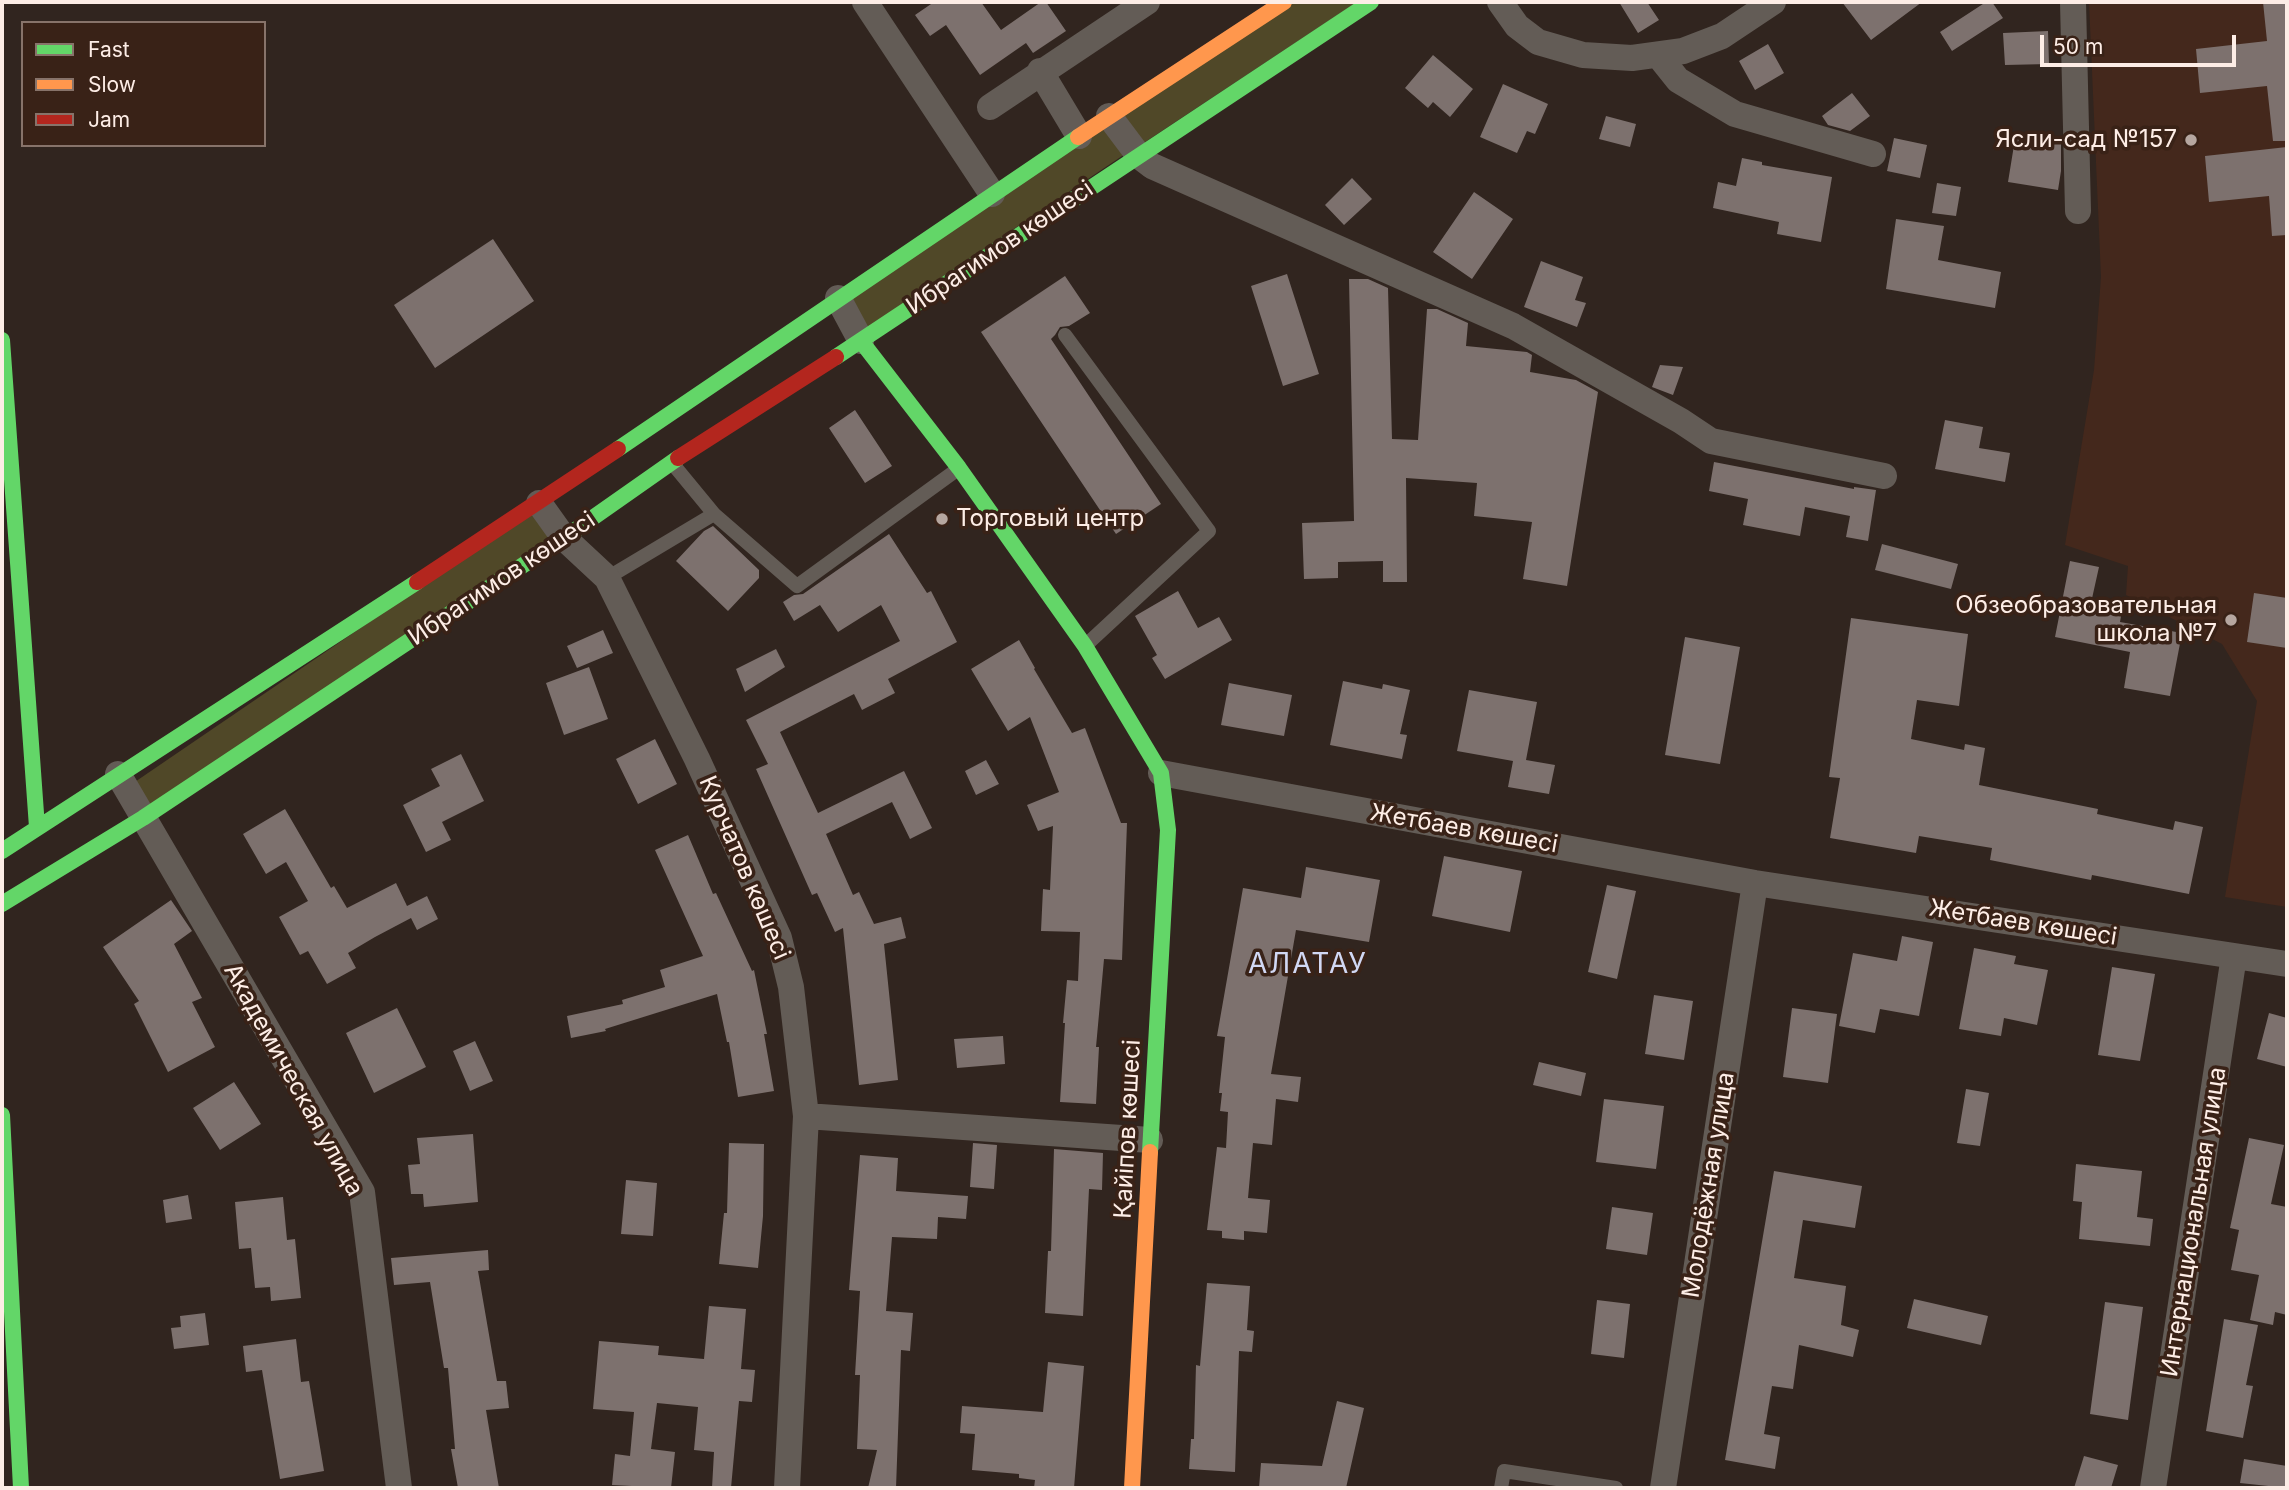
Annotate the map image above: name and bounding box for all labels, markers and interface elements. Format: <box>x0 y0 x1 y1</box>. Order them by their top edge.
legend <box>21 21 266 147</box>
scale bar <box>2044 21 2240 65</box>
text: 50 m <box>2053 34 2103 59</box>
text: Fast <box>88 37 130 62</box>
text: Slow <box>88 72 136 97</box>
text: Jam <box>88 107 130 132</box>
place label: Ясли-сад №157 <box>1995 126 2177 154</box>
marker: Ясли-сад №157 <box>2183 132 2199 148</box>
street label: Ибрагимов көшесі <box>901 175 1099 321</box>
place label: Торговый центр <box>956 505 1144 533</box>
street label: Ибрагимов көшесі <box>403 506 601 652</box>
marker: Торговый центр <box>934 511 950 527</box>
place label: Обзеобразовательная школа №7 <box>1955 592 2217 648</box>
marker: Обзеобразовательная школа №7 <box>2223 612 2239 628</box>
street label: Курчатов көшесі <box>692 772 796 964</box>
street label: Жетбаев көшесі <box>1368 798 1560 860</box>
street label: Жетбаев көшесі <box>1927 894 2119 952</box>
district label: АЛАТАУ <box>1249 948 1367 982</box>
street label: Академическая улица <box>217 959 369 1201</box>
street label: Қайіпов көшесі <box>1109 1039 1147 1219</box>
street label: Интернациональная улица <box>2155 1065 2233 1379</box>
street label: Молодёжная улица <box>1677 1070 1741 1300</box>

